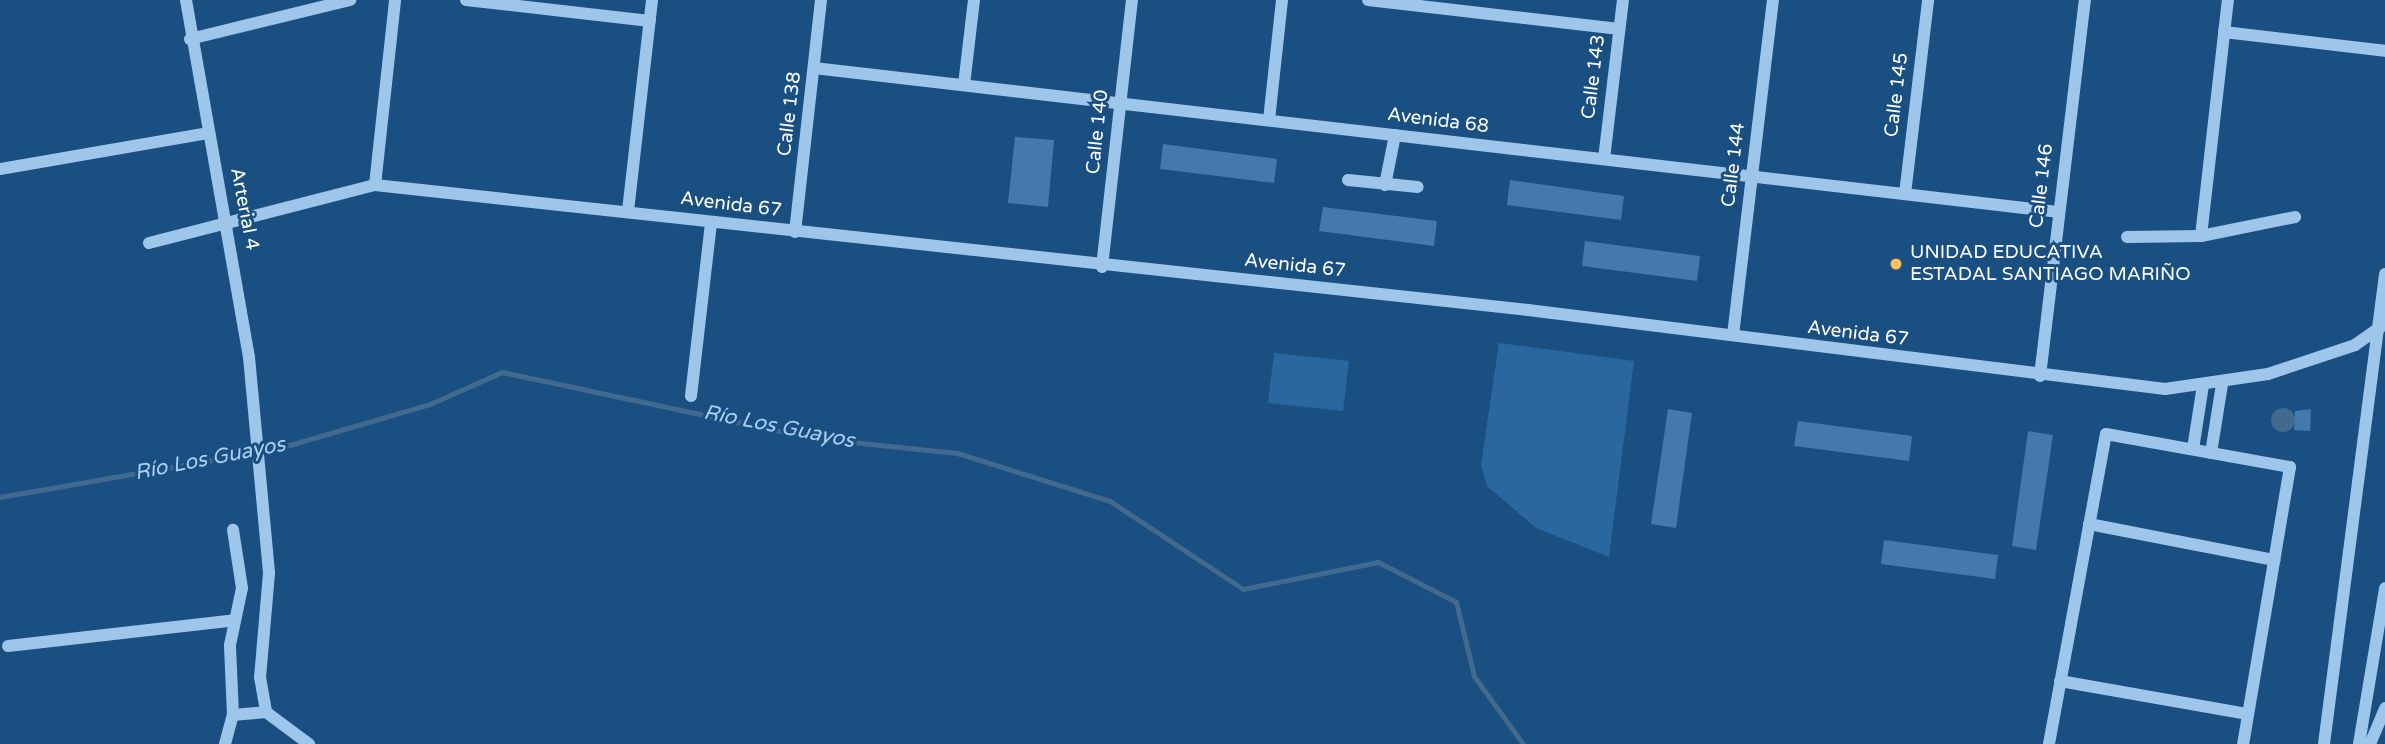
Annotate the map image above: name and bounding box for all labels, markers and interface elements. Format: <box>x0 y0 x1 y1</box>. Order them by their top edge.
street label: Calle 143 <box>1578 34 1610 120</box>
street label: Calle 145 <box>1881 52 1913 138</box>
street label: Calle 138 <box>774 71 806 157</box>
street label: Calle 140 <box>1082 89 1114 175</box>
street label: Avenida 68 <box>1386 103 1490 139</box>
street label: Calle 144 <box>1718 122 1750 208</box>
street label: Calle 146 <box>2026 143 2058 229</box>
street label: Arterial 4 <box>225 166 263 252</box>
street label: Avenida 67 <box>679 187 783 223</box>
place label: UNIDAD EDUCATIVA ESTADAL SANTIAGO MARIÑO <box>1910 242 2191 286</box>
street label: Avenida 67 <box>1243 249 1347 283</box>
marker: UNIDAD EDUCATIVA ESTADAL SANTIAGO MARIÑO <box>1888 256 1904 272</box>
street label: Avenida 67 <box>1806 316 1910 352</box>
water label: Río Los Guayos <box>701 400 857 454</box>
water label: Río Los Guayos <box>132 432 288 486</box>

